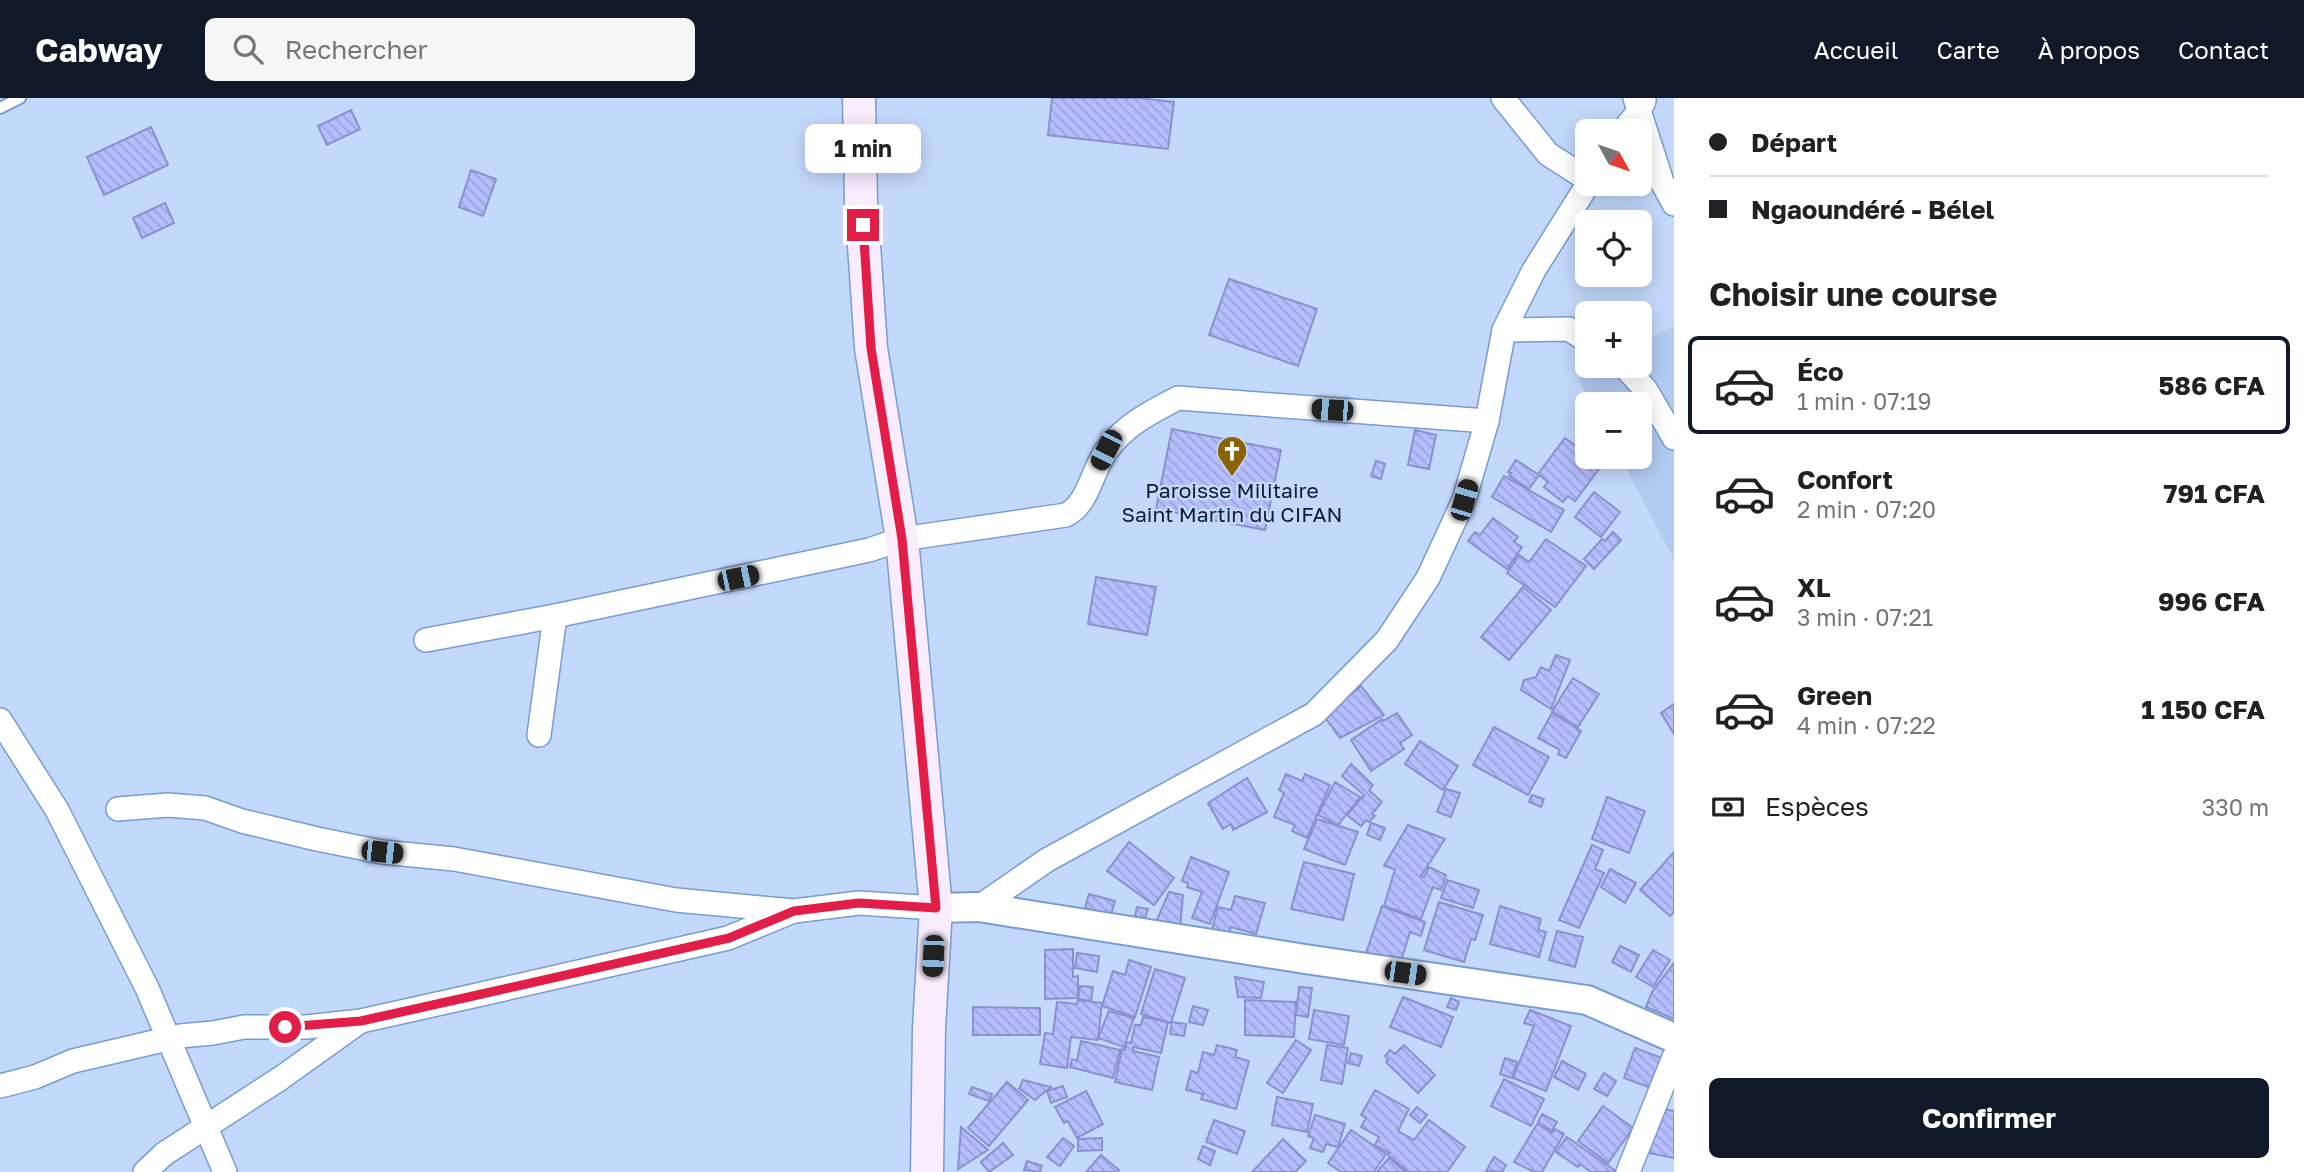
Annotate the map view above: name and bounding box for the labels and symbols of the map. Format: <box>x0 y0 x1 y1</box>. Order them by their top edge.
north arrow <box>1575 119 1652 196</box>
callout: 1 min <box>805 123 921 172</box>
route end <box>847 209 879 241</box>
car <box>1311 398 1354 422</box>
car <box>1088 427 1125 473</box>
church icon: Paroisse Militaire Saint Martin du CIFAN <box>1215 434 1249 478</box>
place label: Paroisse Militaire Saint Martin du CIFAN <box>1121 477 1343 527</box>
car <box>1449 477 1480 523</box>
car <box>716 563 761 593</box>
car <box>361 839 404 865</box>
car <box>922 934 945 978</box>
car <box>1383 960 1428 986</box>
route start <box>269 1011 301 1043</box>

